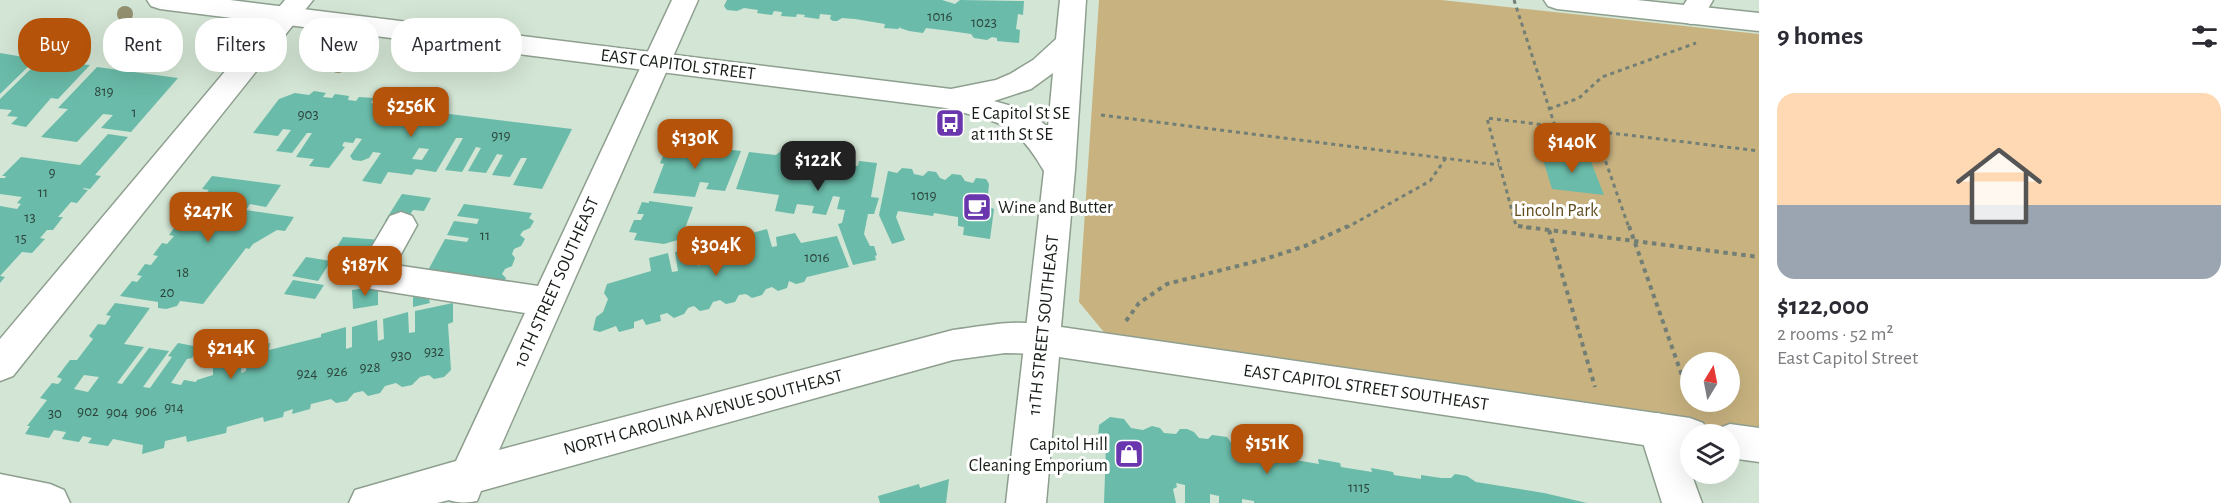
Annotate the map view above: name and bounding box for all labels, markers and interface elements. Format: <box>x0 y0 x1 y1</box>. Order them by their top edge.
house number: 1016 <box>927 9 953 24</box>
house number: 1023 <box>971 15 997 30</box>
chip: Buy <box>18 18 91 72</box>
chip: Rent <box>103 18 183 72</box>
chip: Filters <box>195 18 287 72</box>
chip: New <box>299 18 379 72</box>
chip: Apartment <box>391 18 522 72</box>
icon: filters <box>2188 20 2221 53</box>
text: 9 homes <box>1777 23 1863 49</box>
street label: EAST CAPITOL STREET <box>599 47 757 83</box>
house number: 819 <box>94 84 114 99</box>
pin: $256K <box>369 87 453 138</box>
text: $256K <box>387 96 435 116</box>
house number: 1 <box>131 105 137 120</box>
place label: E Capitol St SE at 11th St SE <box>971 105 1070 144</box>
house number: 903 <box>297 107 319 122</box>
bus stop icon: E Capitol St SE at 11th St SE <box>934 107 966 139</box>
pin: $130K <box>653 119 737 170</box>
pin: $140K <box>1530 123 1614 174</box>
house number: 919 <box>491 128 511 143</box>
text: $130K <box>672 128 718 148</box>
text: $140K <box>1548 132 1596 152</box>
icon: home <box>1945 132 2053 240</box>
pin: $122K <box>776 141 860 192</box>
text: $122K <box>795 150 841 170</box>
house number: 9 <box>48 165 56 180</box>
house number: 11 <box>38 185 48 200</box>
house number: 1019 <box>911 188 937 203</box>
cafe icon: Wine and Butter <box>961 191 993 223</box>
pin: $247K <box>166 192 250 243</box>
street label: 10TH STREET SOUTHEAST <box>511 194 603 370</box>
place label: Wine and Butter <box>998 199 1113 217</box>
text: $247K <box>184 201 232 221</box>
park label: Lincoln Park <box>1514 202 1599 220</box>
house number: 13 <box>24 210 36 225</box>
pin: $304K <box>674 226 758 277</box>
house number: 11 <box>480 228 490 243</box>
house number: 15 <box>15 231 27 246</box>
street label: 11TH STREET SOUTHEAST <box>1026 234 1062 416</box>
text: $304K <box>691 235 741 255</box>
pin: $187K <box>323 246 407 297</box>
house number: 1016 <box>804 250 830 265</box>
text: $187K <box>342 255 388 275</box>
house number: 18 <box>177 265 189 280</box>
house number: 20 <box>160 285 174 300</box>
text: $122,000 <box>1777 293 1869 319</box>
text: 2 rooms · 52 m² <box>1777 324 1894 344</box>
pin: $214K <box>189 329 273 380</box>
text: $214K <box>207 338 255 358</box>
house number: 932 <box>424 344 444 359</box>
house number: 930 <box>390 348 412 363</box>
text: East Capitol Street <box>1777 348 1918 368</box>
north arrow <box>1680 352 1740 412</box>
map controls <box>1680 352 1740 484</box>
house number: 928 <box>360 360 381 375</box>
street label: EAST CAPITOL STREET SOUTHEAST <box>1242 362 1490 414</box>
house number: 926 <box>327 364 347 379</box>
house number: 924 <box>296 366 318 381</box>
street label: NORTH CAROLINA AVENUE SOUTHEAST <box>562 367 845 459</box>
house number: 914 <box>164 400 184 415</box>
house number: 902 <box>77 404 99 419</box>
house number: 906 <box>135 404 157 419</box>
house number: 904 <box>106 405 128 420</box>
house number: 30 <box>48 406 62 421</box>
pin: $151K <box>1225 424 1309 475</box>
button: layers <box>1680 424 1740 484</box>
text: $151K <box>1245 433 1289 453</box>
place label: Capitol Hill Cleaning Emporium <box>969 436 1108 475</box>
shop icon: Capitol Hill Cleaning Emporium <box>1113 438 1145 470</box>
house number: 1115 <box>1348 480 1370 495</box>

